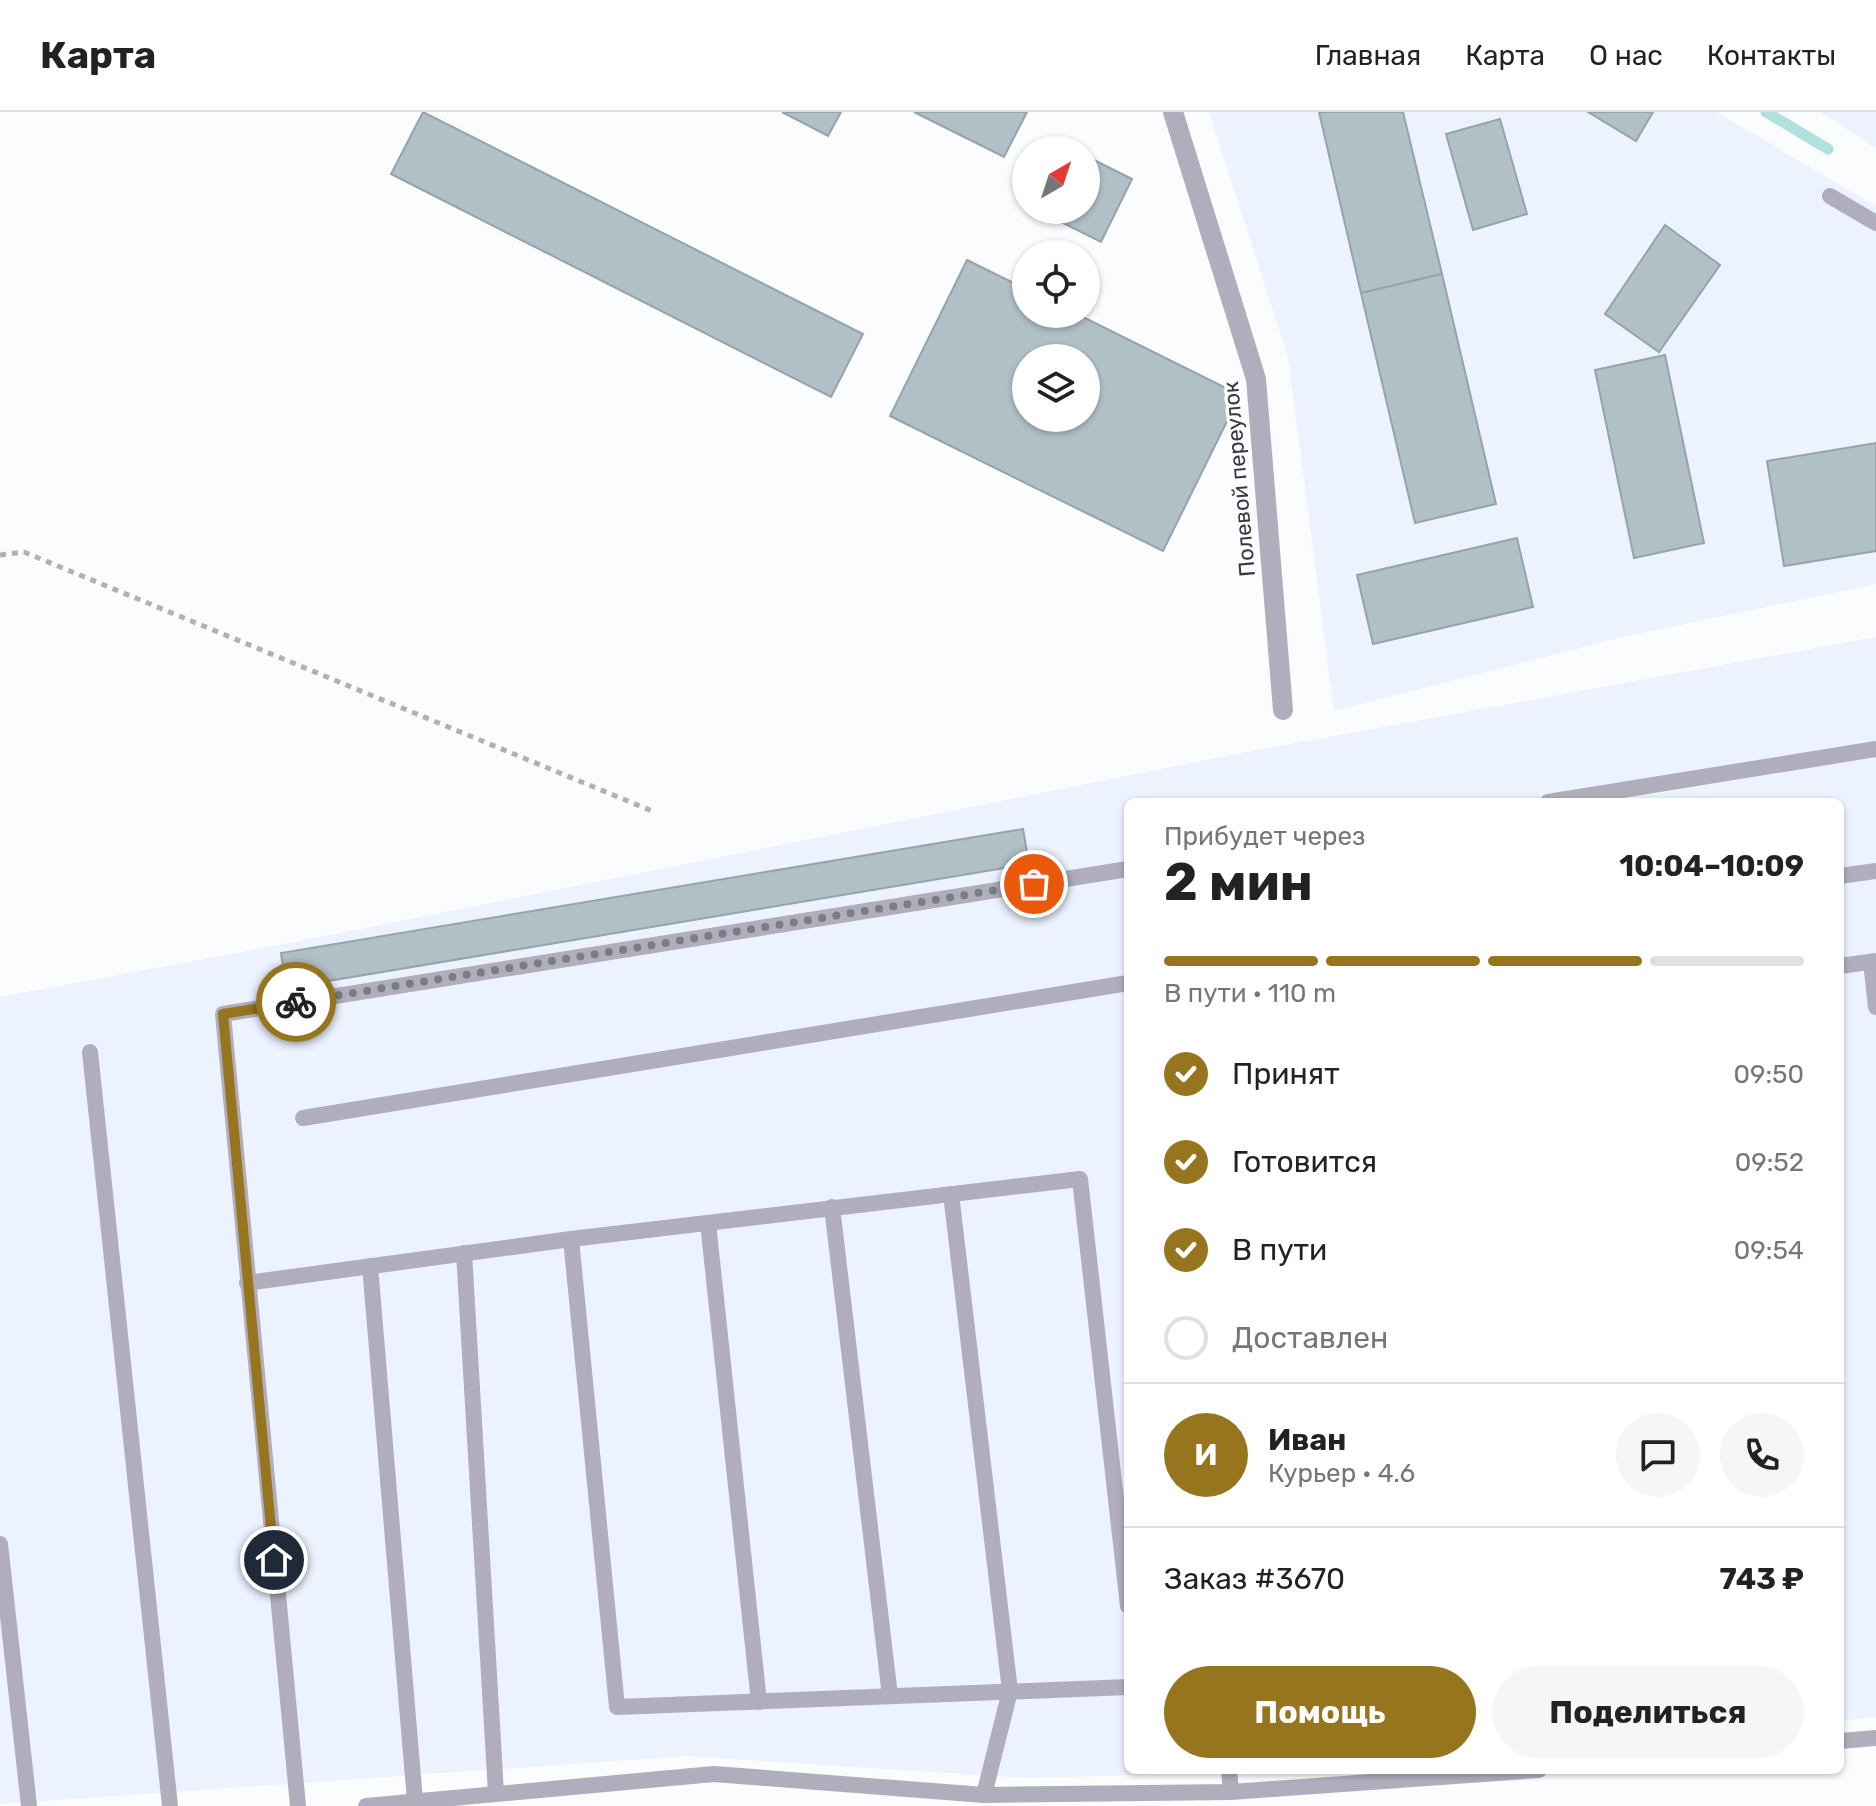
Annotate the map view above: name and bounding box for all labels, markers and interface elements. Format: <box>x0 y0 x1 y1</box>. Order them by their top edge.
text: Карта <box>40 32 156 78</box>
text: Главная <box>1315 39 1421 72</box>
text: Карта <box>1465 39 1545 72</box>
text: О нас <box>1589 39 1663 72</box>
text: Контакты <box>1707 39 1836 72</box>
north arrow <box>1012 136 1100 224</box>
map controls <box>1012 136 1100 432</box>
button: locate <box>1012 240 1100 328</box>
button: layers <box>1012 344 1100 432</box>
street label: Полевой переулок <box>1217 380 1261 578</box>
text: Прибудет через <box>1164 821 1365 852</box>
text: 10:04–10:09 <box>1619 848 1804 884</box>
pin <box>1000 850 1068 918</box>
text: 2 мин <box>1164 851 1313 913</box>
icon: bag <box>1012 862 1056 906</box>
courier <box>256 962 336 1042</box>
text: В пути · 110 m <box>1164 978 1336 1009</box>
icon: bike <box>274 980 318 1024</box>
icon: check <box>1164 1052 1208 1096</box>
text: Принят <box>1232 1056 1340 1092</box>
text: 09:50 <box>1733 1059 1804 1090</box>
icon: check <box>1164 1140 1208 1184</box>
text: Готовится <box>1232 1144 1377 1180</box>
text: 09:52 <box>1735 1147 1804 1178</box>
icon: check <box>1164 1228 1208 1272</box>
text: В пути <box>1232 1232 1327 1268</box>
text: 09:54 <box>1734 1235 1804 1266</box>
text: Доставлен <box>1232 1320 1388 1356</box>
button: chat <box>1616 1413 1700 1497</box>
button: phone <box>1720 1413 1804 1497</box>
text: Иван <box>1268 1422 1346 1458</box>
text: И <box>1194 1437 1218 1473</box>
text: Курьер · 4.6 <box>1268 1458 1415 1489</box>
pin <box>240 1526 308 1594</box>
icon: home <box>252 1538 296 1582</box>
text: Заказ #3670 <box>1164 1561 1345 1597</box>
text: 743 ₽ <box>1719 1561 1804 1597</box>
button: Помощь <box>1164 1666 1476 1758</box>
button: Поделиться <box>1492 1666 1804 1758</box>

